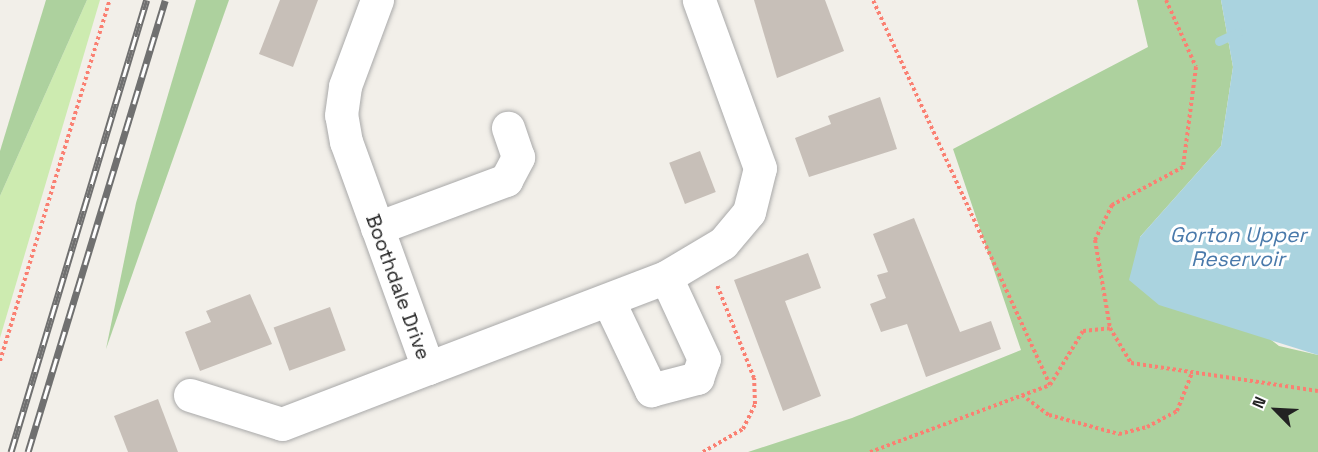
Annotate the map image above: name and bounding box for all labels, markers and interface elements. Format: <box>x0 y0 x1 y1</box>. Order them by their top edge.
street label: Boothdale Drive <box>361 211 435 363</box>
water label: Gorton Upper Reservoir <box>1170 222 1306 272</box>
north arrow <box>1246 380 1306 440</box>
text: N <box>1247 393 1271 412</box>

